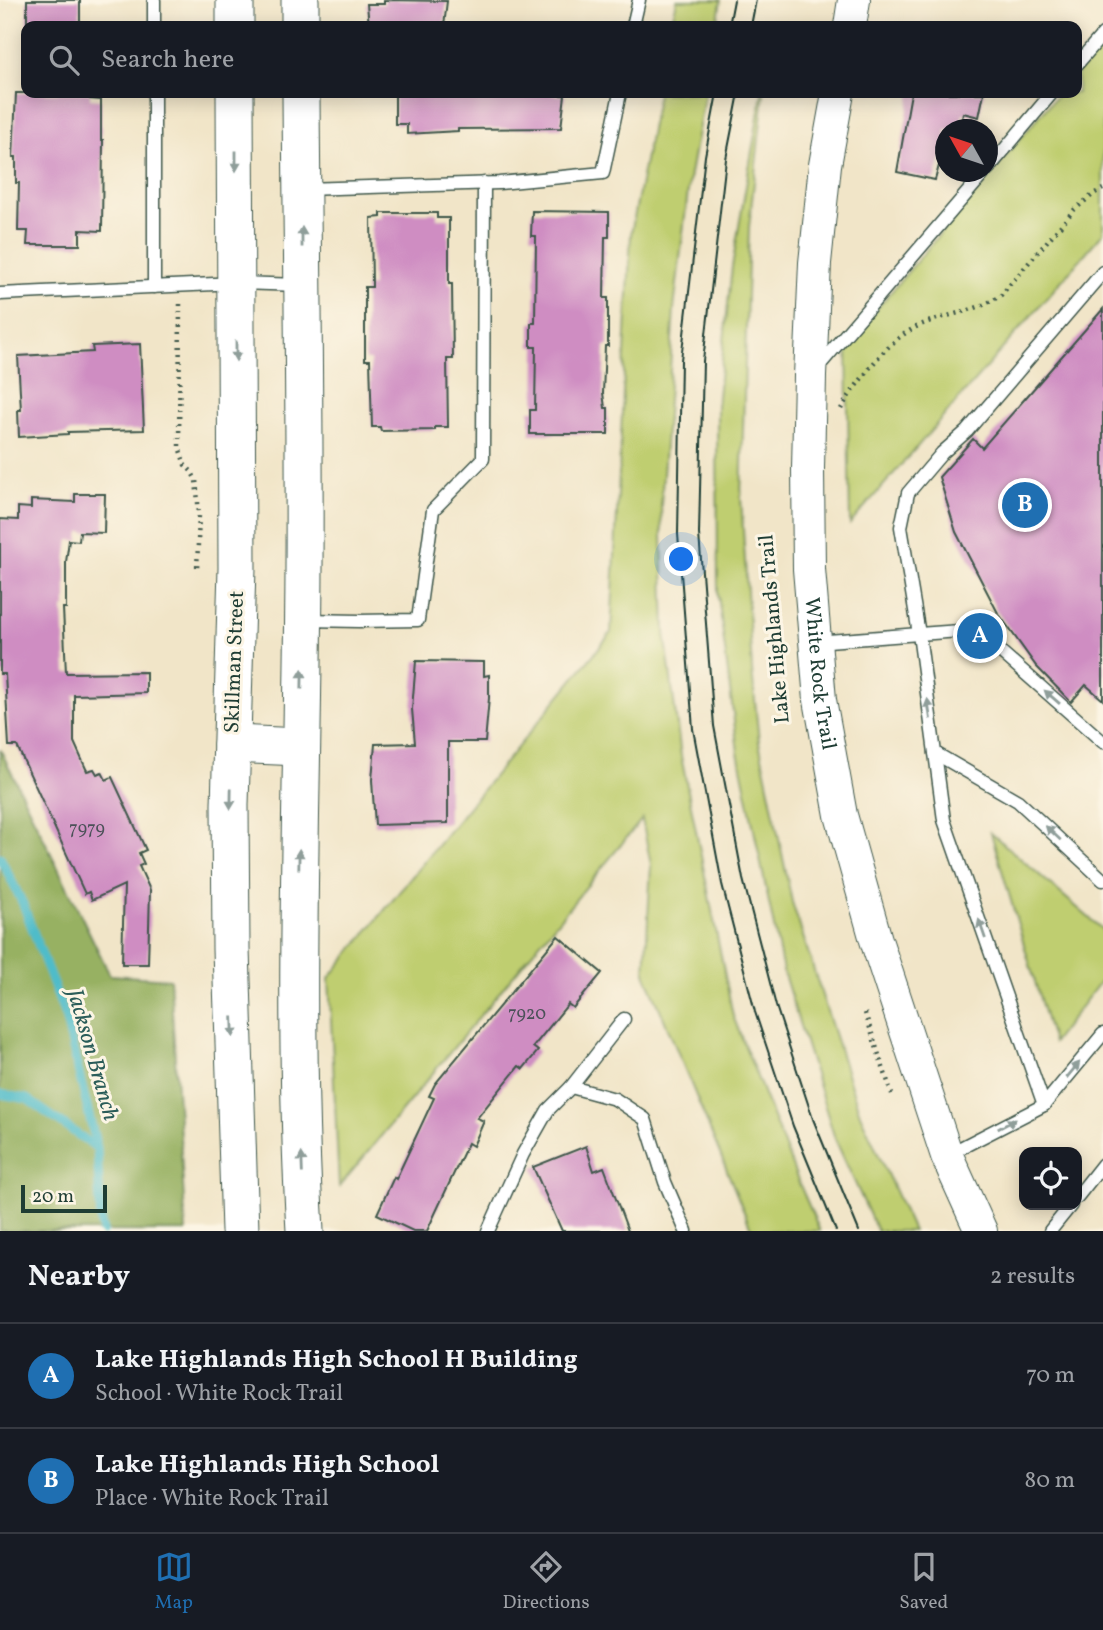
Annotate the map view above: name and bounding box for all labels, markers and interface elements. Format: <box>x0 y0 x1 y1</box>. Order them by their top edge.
search box <box>21 21 1082 98</box>
icon: search <box>45 41 83 79</box>
text: Search here <box>101 42 234 78</box>
north arrow <box>935 119 998 182</box>
one-way arrow <box>230 150 242 172</box>
one-way arrow <box>296 226 307 248</box>
one-way arrow <box>230 341 242 363</box>
pin: B <box>1002 479 1048 531</box>
street label: Lake Highlands Trail <box>752 533 798 725</box>
your location <box>664 542 698 576</box>
street label: Skillman Street <box>218 590 252 734</box>
street label: White Rock Trail <box>797 596 843 752</box>
pin: A <box>957 610 1003 662</box>
one-way arrow <box>296 668 308 690</box>
one-way arrow <box>1044 689 1061 705</box>
one-way arrow <box>923 698 934 720</box>
one-way arrow <box>225 789 236 811</box>
house number: 7979 <box>69 817 105 842</box>
one-way arrow <box>1045 826 1062 842</box>
one-way arrow <box>293 848 305 870</box>
one-way arrow <box>976 918 987 939</box>
water label: Jackson Branch <box>57 983 126 1125</box>
house number: 7920 <box>508 1002 546 1027</box>
one-way arrow <box>228 1016 239 1038</box>
one-way arrow <box>1066 1061 1081 1079</box>
one-way arrow <box>998 1118 1017 1130</box>
map controls <box>1019 1147 1082 1210</box>
button: locate <box>1019 1147 1082 1210</box>
one-way arrow <box>297 1152 308 1174</box>
scale bar <box>21 1182 107 1214</box>
text: 20 m <box>32 1184 74 1210</box>
text: Nearby <box>28 1256 130 1298</box>
text: 2 results <box>990 1261 1075 1293</box>
text: Lake Highlands High School H Building <box>95 1342 578 1378</box>
text: A <box>43 1360 59 1392</box>
text: 70 m <box>1026 1360 1075 1392</box>
text: School · White Rock Trail <box>95 1378 343 1410</box>
text: Lake Highlands High School <box>95 1447 439 1483</box>
text: B <box>43 1465 59 1497</box>
text: 80 m <box>1025 1465 1075 1497</box>
text: Place · White Rock Trail <box>95 1483 329 1515</box>
tab: Map <box>155 1548 193 1616</box>
tab: Directions <box>503 1548 590 1616</box>
tab: Saved <box>899 1548 948 1616</box>

